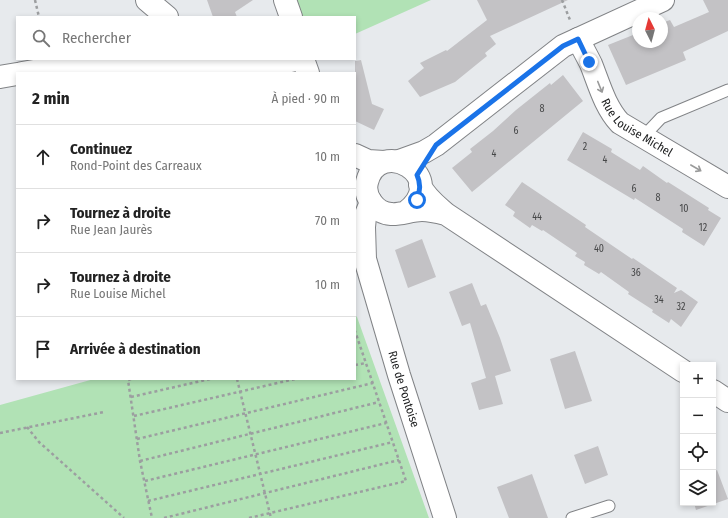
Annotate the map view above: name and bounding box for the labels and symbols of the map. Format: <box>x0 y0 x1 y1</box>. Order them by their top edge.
north arrow <box>632 12 668 48</box>
route end <box>580 53 598 71</box>
one-way arrow <box>596 81 604 93</box>
street label: Rue Louise Michel <box>598 96 675 160</box>
house number: 8 <box>540 103 545 115</box>
house number: 6 <box>514 125 519 137</box>
house number: 2 <box>583 141 588 153</box>
house number: 4 <box>492 148 497 160</box>
house number: 4 <box>603 154 608 166</box>
one-way arrow <box>690 165 702 173</box>
house number: 6 <box>632 183 637 195</box>
route start <box>408 191 426 209</box>
house number: 8 <box>656 192 661 204</box>
house number: 10 <box>679 203 689 215</box>
house number: 44 <box>532 211 542 223</box>
house number: 12 <box>699 222 708 234</box>
house number: 40 <box>594 243 604 255</box>
house number: 36 <box>631 267 641 279</box>
house number: 34 <box>654 294 664 306</box>
house number: 32 <box>677 301 686 313</box>
street label: Rue de Pontoise <box>385 349 422 429</box>

